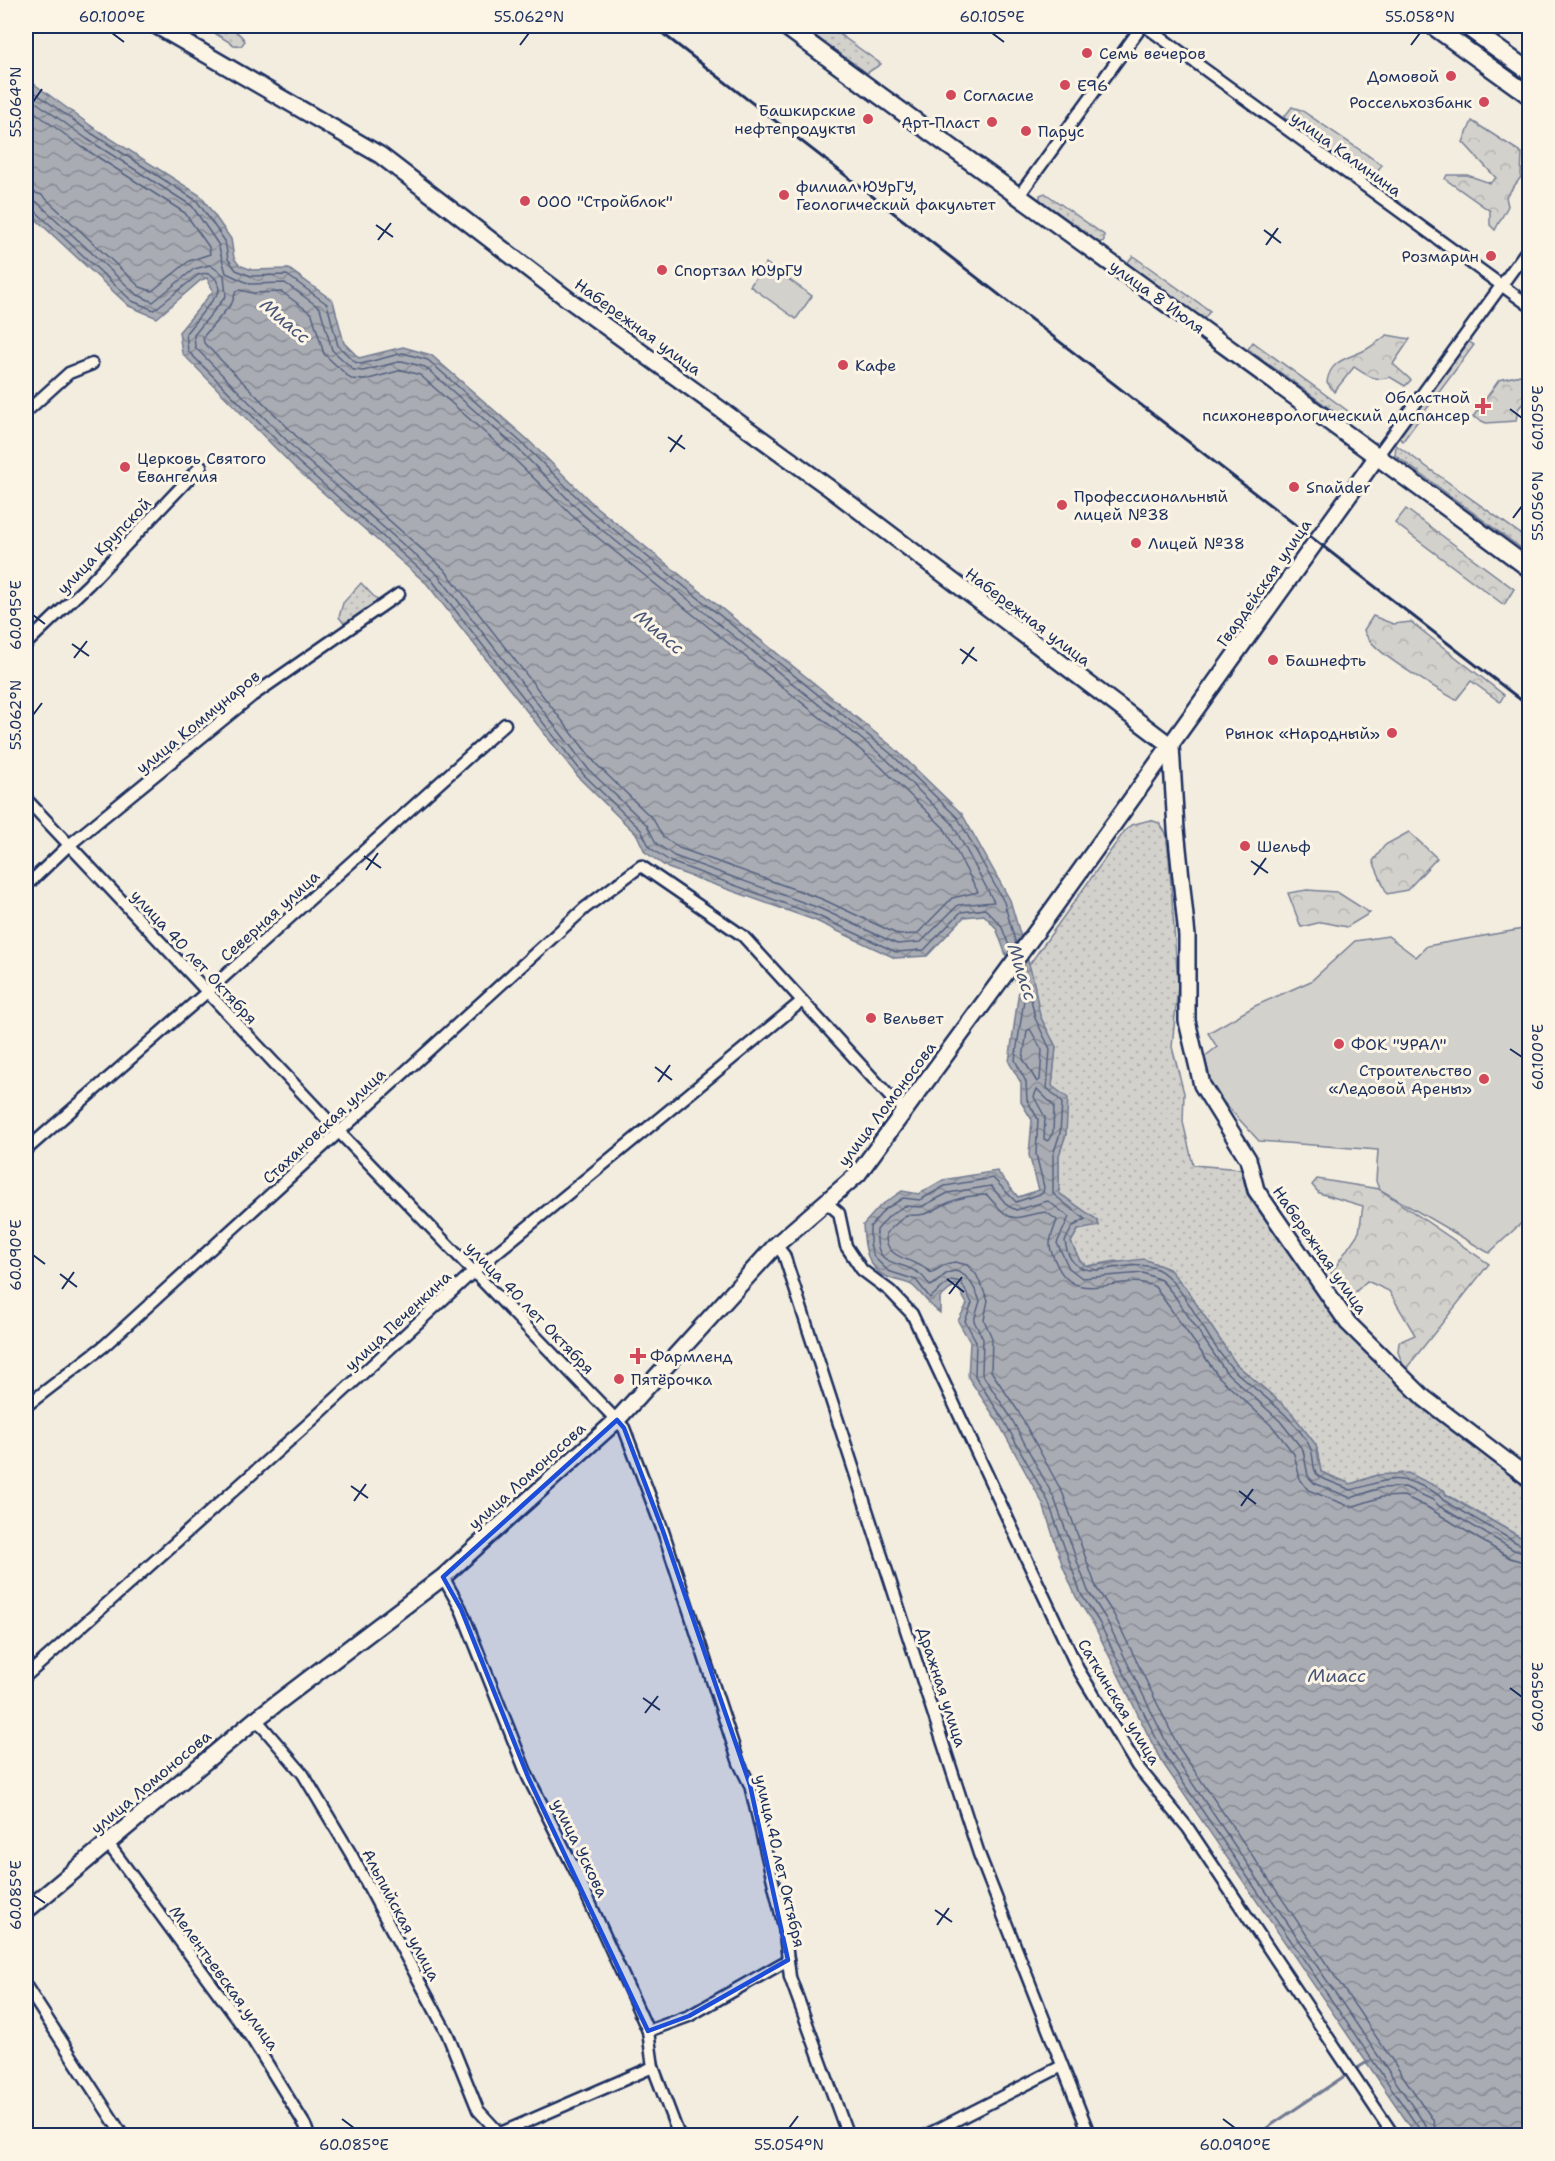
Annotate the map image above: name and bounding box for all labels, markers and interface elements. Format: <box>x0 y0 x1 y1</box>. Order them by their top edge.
text: 60.100°E <box>79 7 145 27</box>
text: 55.062°N <box>494 7 564 27</box>
text: 60.105°E <box>959 7 1025 27</box>
text: 55.058°N <box>1385 7 1455 27</box>
place label: Семь вечеров <box>1099 43 1206 64</box>
marker: Семь вечеров <box>1080 46 1094 60</box>
place label: Домовой <box>1367 66 1439 87</box>
text: 55.064°N <box>6 67 26 137</box>
marker: Домовой <box>1444 69 1458 83</box>
place label: E96 <box>1077 75 1108 96</box>
marker: E96 <box>1058 78 1072 92</box>
place label: Согласие <box>963 85 1034 106</box>
marker: Согласие <box>944 88 958 102</box>
place label: Россельхозбанк <box>1349 92 1472 113</box>
marker: Россельхозбанк <box>1477 95 1491 109</box>
place label: Башкирские нефтепродукты <box>734 100 856 139</box>
street label: улица Калинина <box>1286 107 1406 201</box>
marker: Башкирские нефтепродукты <box>861 112 875 126</box>
place label: Арт-Пласт <box>901 112 981 133</box>
marker: Арт-Пласт <box>985 115 999 129</box>
place label: Парус <box>1038 121 1085 142</box>
marker: Парус <box>1019 124 1033 138</box>
place label: филиал ЮУрГУ, Геологический факультет <box>796 176 997 215</box>
marker: филиал ЮУрГУ, Геологический факультет <box>777 188 791 202</box>
place label: ООО "Стройблок" <box>537 191 673 212</box>
marker: ООО "Стройблок" <box>518 194 532 208</box>
place label: Розмарин <box>1402 246 1479 267</box>
marker: Розмарин <box>1484 249 1498 263</box>
street label: улица 8 Июля <box>1105 255 1209 339</box>
place label: Спортзал ЮУрГУ <box>674 260 803 281</box>
marker: Спортзал ЮУрГУ <box>655 263 669 277</box>
street label: Набережная улица <box>570 274 706 380</box>
water label: Миасс <box>255 293 315 349</box>
place label: Кафе <box>855 355 896 376</box>
marker: Кафе <box>836 358 850 372</box>
text: 60.105°E <box>1528 385 1548 451</box>
place label: Областной психоневрологический диспансер <box>1202 387 1470 426</box>
marker: Областной психоневрологический диспансер <box>1474 397 1492 415</box>
place label: Церковь Святого Евангелия <box>137 448 266 487</box>
marker: Церковь Святого Евангелия <box>118 460 132 474</box>
text: 55.056°N <box>1528 471 1548 541</box>
place label: Sпайder <box>1306 477 1371 498</box>
marker: Sпайder <box>1287 480 1301 494</box>
place label: Профессиональный лицей №38 <box>1074 486 1228 525</box>
street label: улица Крупской <box>52 493 156 599</box>
marker: Профессиональный лицей №38 <box>1055 498 1069 512</box>
street label: Гвардейская улица <box>1212 515 1316 651</box>
place label: Лицей №38 <box>1148 533 1245 554</box>
marker: Лицей №38 <box>1129 536 1143 550</box>
street label: Набережная улица <box>961 563 1095 671</box>
text: 60.095°E <box>6 580 26 650</box>
water label: Миасс <box>629 604 689 660</box>
place label: Башнефть <box>1285 650 1366 671</box>
marker: Башнефть <box>1266 653 1280 667</box>
street label: улица Коммунаров <box>132 666 264 778</box>
text: 55.062°N <box>6 680 26 750</box>
place label: Рынок «Народный» <box>1225 723 1380 744</box>
marker: Рынок «Народный» <box>1385 726 1399 740</box>
place label: Шельф <box>1257 836 1311 857</box>
marker: Шельф <box>1238 839 1252 853</box>
street label: Северная улица <box>216 866 324 966</box>
street label: улица 40 лет Октября <box>126 885 262 1029</box>
water label: Миасс <box>1002 941 1042 1003</box>
place label: Вельвет <box>883 1008 944 1029</box>
marker: Вельвет <box>864 1011 878 1025</box>
text: 60.100°E <box>1528 1024 1548 1090</box>
place label: ФОК "УРАЛ" <box>1351 1034 1447 1055</box>
street label: улица Ломоносова <box>833 1037 941 1171</box>
marker: ФОК "УРАЛ" <box>1332 1037 1346 1051</box>
place label: Строительство «Ледовой Арены» <box>1328 1060 1472 1099</box>
street label: Стахановская улица <box>258 1063 390 1189</box>
marker: Строительство «Ледовой Арены» <box>1477 1072 1491 1086</box>
street label: Набережная улица <box>1268 1182 1372 1318</box>
text: 60.090°E <box>6 1219 26 1291</box>
street label: улица 40 лет Октября <box>461 1237 599 1379</box>
street label: улица Печенкина <box>340 1266 456 1376</box>
place label: Фармленд <box>650 1346 733 1367</box>
marker: Фармленд <box>631 1349 645 1363</box>
place label: Пятёрочка <box>631 1369 712 1390</box>
marker: Пятёрочка <box>612 1372 626 1386</box>
street label: улица Ломоносова <box>464 1418 590 1534</box>
street label: Дражная улица <box>913 1624 971 1750</box>
street label: Саткинская улица <box>1073 1635 1165 1769</box>
text: 60.095°E <box>1528 1662 1548 1732</box>
water label: Миасс <box>1308 1664 1366 1688</box>
street label: улица Ломоносова <box>87 1725 216 1838</box>
street label: улица 40 лет Октября <box>750 1772 810 1950</box>
street label: улица Ускова <box>547 1795 613 1901</box>
street label: Альпийская улица <box>357 1845 445 1985</box>
text: 60.085°E <box>6 1860 26 1930</box>
street label: Мелентьевская улица <box>164 1901 284 2055</box>
text: 60.085°E <box>319 2135 389 2155</box>
text: 55.054°N <box>754 2135 824 2155</box>
text: 60.090°E <box>1199 2135 1271 2155</box>

